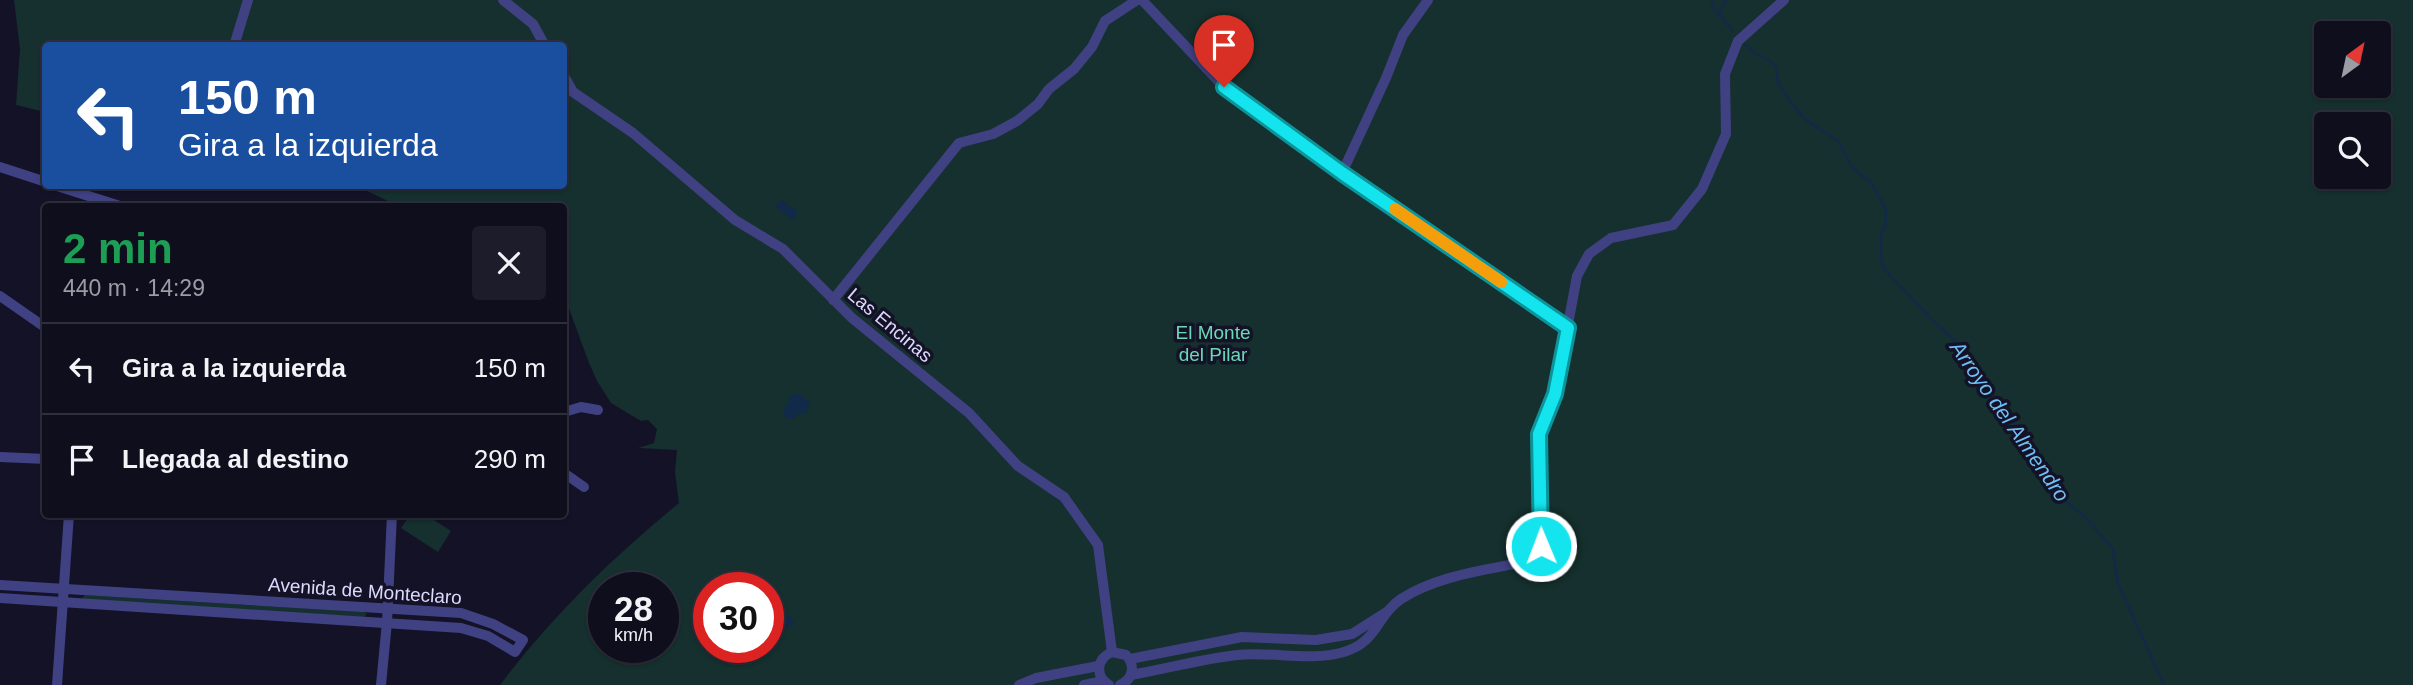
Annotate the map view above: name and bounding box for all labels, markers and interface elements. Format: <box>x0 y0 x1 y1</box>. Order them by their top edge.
pin <box>1194 15 1254 87</box>
north arrow <box>2314 21 2390 98</box>
map controls <box>2314 21 2391 189</box>
icon: arrive <box>1205 26 1243 64</box>
icon: left <box>63 70 154 161</box>
text: 150 m <box>178 70 317 124</box>
button: search <box>2314 112 2391 189</box>
text: Gira a la izquierda <box>178 127 438 163</box>
text: 2 min <box>63 225 173 272</box>
button: close <box>472 226 546 300</box>
text: 440 m · 14:29 <box>63 275 205 301</box>
street label: Las Encinas <box>844 284 936 366</box>
park label: El Monte del Pilar <box>1176 322 1250 365</box>
water label: Arroyo del Almendro <box>1945 335 2074 506</box>
icon: left <box>63 350 101 388</box>
text: Gira a la izquierda <box>122 353 346 383</box>
text: 150 m <box>474 353 546 383</box>
icon: arrive <box>63 441 101 479</box>
text: Llegada al destino <box>122 444 349 474</box>
text: 290 m <box>474 444 546 474</box>
position arrow <box>1504 509 1578 583</box>
speed limit sign: 30 <box>693 572 784 663</box>
street label: Avenida de Monteclaro <box>268 574 462 608</box>
text: 28 <box>614 589 653 628</box>
text: km/h <box>614 625 653 645</box>

